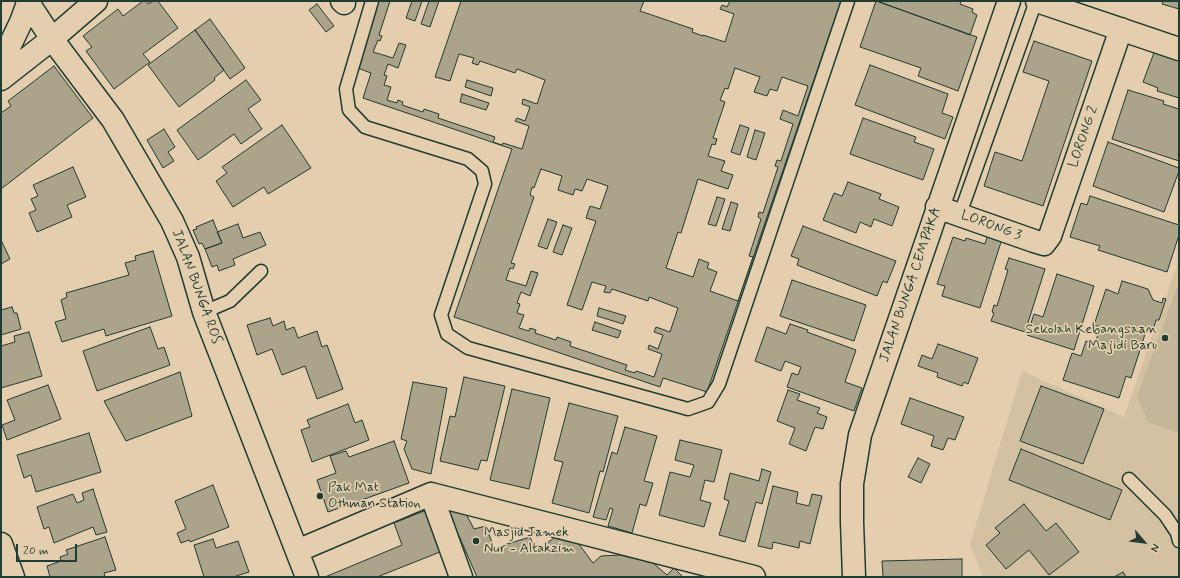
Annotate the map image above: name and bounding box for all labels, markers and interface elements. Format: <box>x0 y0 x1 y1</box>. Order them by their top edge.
street label: LORONG 2 <box>1066 104 1102 170</box>
street label: JALAN BUNGA CEMPAKA <box>877 205 945 365</box>
street label: LORONG 3 <box>958 207 1024 245</box>
street label: JALAN BUNGA ROS <box>167 227 225 347</box>
place label: Sekolah Kebangsaan Majidi Baru <box>1026 322 1157 354</box>
marker: Sekolah Kebangsaan Majidi Baru <box>1160 333 1170 343</box>
place label: Pak Mat Othman Station <box>328 480 421 512</box>
marker: Pak Mat Othman Station <box>315 491 325 501</box>
north arrow <box>1124 522 1164 562</box>
place label: Masjid Jamek Nur - Altakzim <box>484 525 575 558</box>
scale bar <box>18 536 79 562</box>
marker: Masjid Jamek Nur - Altakzim <box>471 536 481 546</box>
text: N <box>1147 541 1162 554</box>
text: 20 m <box>23 543 49 559</box>

